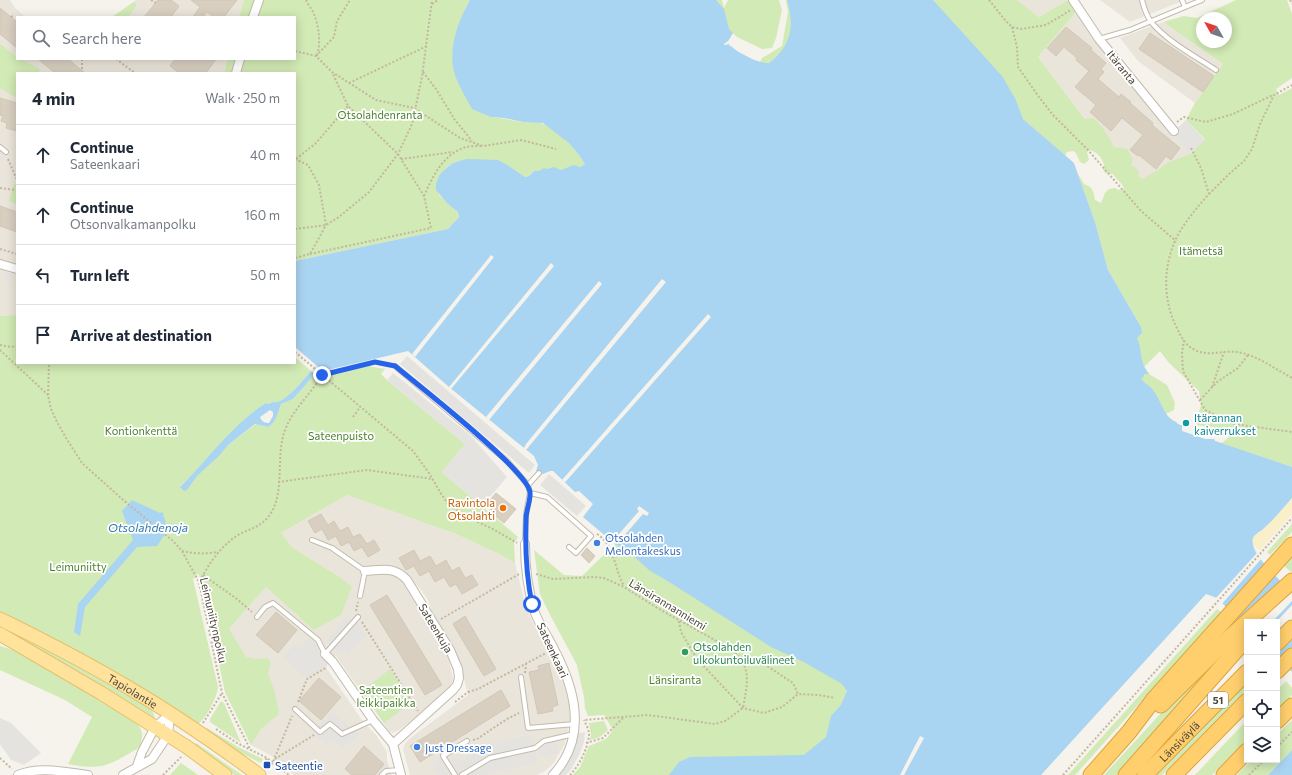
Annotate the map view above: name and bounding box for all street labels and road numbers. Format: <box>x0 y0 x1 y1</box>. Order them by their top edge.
street label: Itäranta <box>1104 47 1140 87</box>
street label: Leimuniitynpolku <box>198 576 230 664</box>
street label: Länsirannanniemi <box>627 576 709 632</box>
street label: Sateenkuja <box>416 601 456 655</box>
street label: Sateenkaari <box>535 620 571 680</box>
street label: Tapiolantie <box>106 671 160 710</box>
road number: 51 <box>1208 692 1228 708</box>
street label: Länsiväylä <box>1156 718 1202 764</box>

